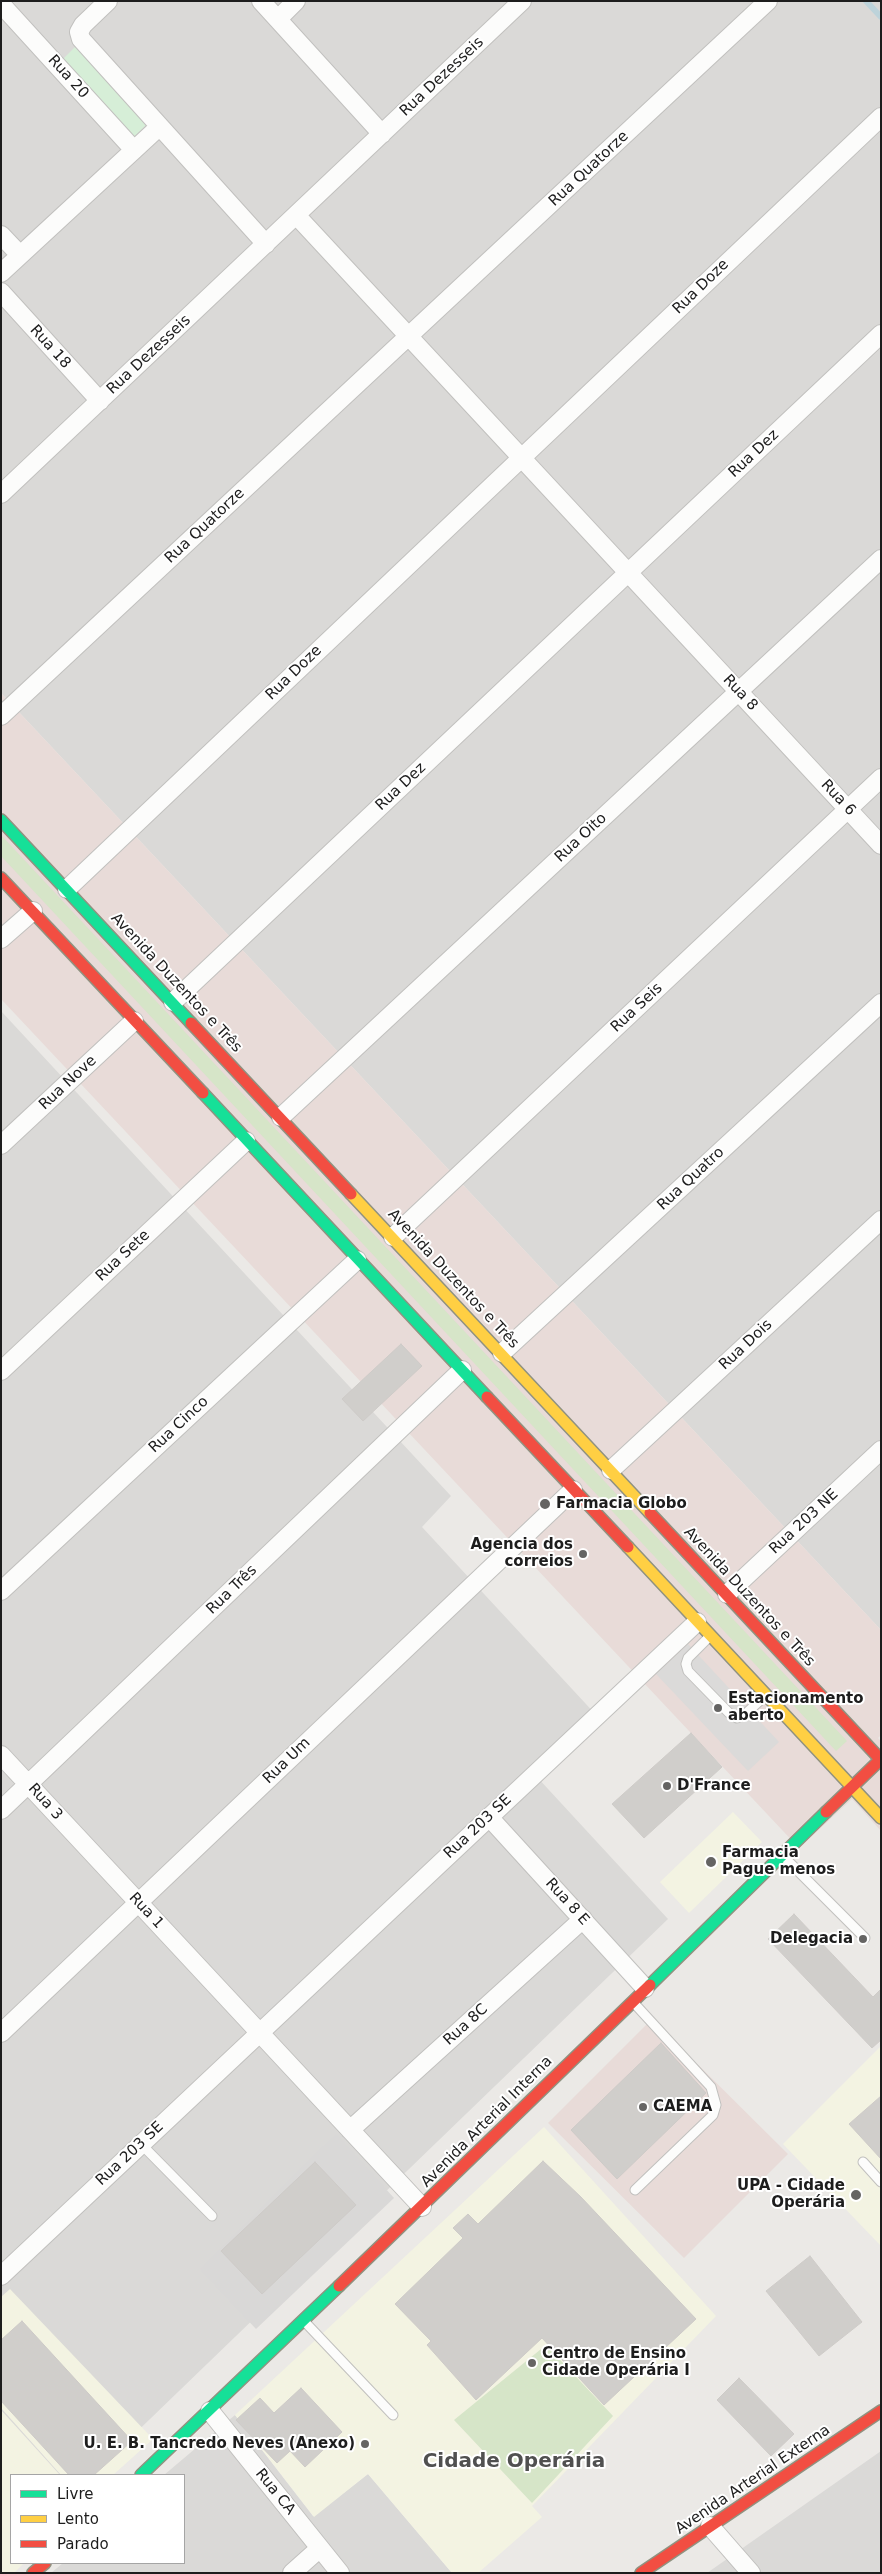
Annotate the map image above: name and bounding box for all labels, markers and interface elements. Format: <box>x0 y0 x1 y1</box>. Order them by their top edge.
street label: Rua Dezesseis <box>396 34 488 120</box>
street label: Rua 20 <box>44 52 92 102</box>
street label: Rua Quatorze <box>546 128 632 210</box>
street label: Rua Doze <box>669 256 733 318</box>
street label: Rua Dezesseis <box>103 312 195 398</box>
street label: Rua 18 <box>26 322 74 372</box>
street label: Rua Dez <box>725 426 783 482</box>
street label: Rua Quatorze <box>162 485 248 567</box>
street label: Rua Doze <box>262 642 326 704</box>
street label: Rua 8 <box>719 671 761 715</box>
street label: Rua Dez <box>372 759 430 815</box>
street label: Rua 6 <box>817 776 859 820</box>
street label: Rua Oito <box>551 810 611 866</box>
street label: Avenida Duzentos e Três <box>107 910 245 1056</box>
street label: Rua Seis <box>607 980 667 1036</box>
street label: Rua Nove <box>36 1052 100 1114</box>
street label: Rua Quatro <box>654 1144 728 1214</box>
street label: Avenida Duzentos e Três <box>384 1206 522 1352</box>
street label: Rua Sete <box>92 1227 154 1285</box>
street label: Rua Dois <box>716 1316 776 1374</box>
street label: Rua Cinco <box>146 1393 212 1457</box>
street label: Rua 203 NE <box>766 1486 842 1558</box>
place label: Farmacia Globo <box>556 1495 687 1513</box>
marker: Farmacia Globo <box>538 1497 552 1511</box>
street label: Avenida Duzentos e Três <box>680 1524 818 1670</box>
place label: Agencia dos correios <box>470 1536 573 1571</box>
marker: Agencia dos correios <box>577 1548 589 1560</box>
street label: Rua Três <box>203 1562 261 1618</box>
place label: Estacionamento aberto <box>728 1690 864 1725</box>
marker: Estacionamento aberto <box>712 1702 724 1714</box>
street label: Rua Um <box>260 1734 314 1788</box>
place label: D'France <box>677 1777 751 1795</box>
street label: Rua 3 <box>24 1780 66 1824</box>
marker: D'France <box>661 1780 673 1792</box>
street label: Rua 203 SE <box>441 1791 515 1863</box>
place label: Farmacia Pague menos <box>722 1844 835 1879</box>
marker: Farmacia Pague menos <box>704 1855 718 1869</box>
street label: Rua 8 E <box>541 1875 593 1929</box>
street label: Rua 1 <box>125 1889 167 1933</box>
place label: Delegacia <box>770 1930 853 1948</box>
marker: Delegacia <box>857 1933 869 1945</box>
street label: Rua 8C <box>440 2001 492 2049</box>
street label: Avenida Arterial Interna <box>418 2053 556 2191</box>
place label: CAEMA <box>653 2098 712 2116</box>
marker: CAEMA <box>637 2101 649 2113</box>
street label: Rua 203 SE <box>93 2118 167 2190</box>
place label: UPA - Cidade Operária <box>737 2177 845 2212</box>
marker: UPA - Cidade Operária <box>849 2188 863 2202</box>
place label: Centro de Ensino Cidade Operária I <box>542 2345 690 2380</box>
marker: Centro de Ensino Cidade Operária I <box>526 2357 538 2369</box>
street label: Avenida Arterial Externa <box>672 2421 834 2539</box>
place label: U. E. B. Tancredo Neves (Anexo) <box>84 2435 355 2453</box>
marker: U. E. B. Tancredo Neves (Anexo) <box>359 2438 371 2450</box>
district label: Cidade Operária <box>423 2450 605 2474</box>
street label: Rua CA <box>251 2465 299 2519</box>
legend <box>10 2474 185 2564</box>
text: Livre <box>57 2485 93 2503</box>
text: Lento <box>57 2510 99 2528</box>
text: Parado <box>57 2535 109 2553</box>

